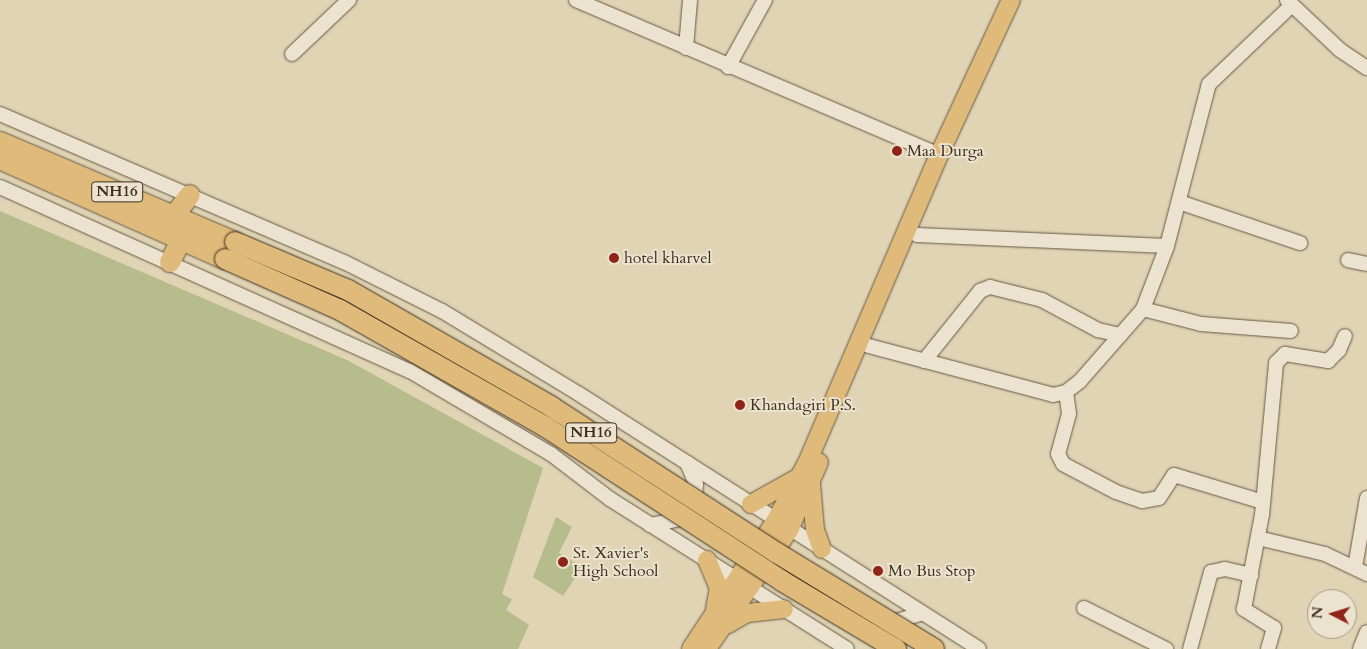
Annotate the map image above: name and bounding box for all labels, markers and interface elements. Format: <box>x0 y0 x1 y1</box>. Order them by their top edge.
place label: Maa Durga <box>907 141 984 161</box>
marker: Maa Durga <box>891 145 903 157</box>
road number: NH16 <box>91 180 143 204</box>
place label: hotel kharvel <box>624 248 712 268</box>
marker: hotel kharvel <box>608 252 620 264</box>
place label: Khandagiri P.S. <box>750 395 856 415</box>
marker: Khandagiri P.S. <box>734 399 746 411</box>
road number: NH16 <box>565 420 617 446</box>
place label: St. Xavier's High School <box>573 543 658 581</box>
marker: St. Xavier's High School <box>557 556 569 568</box>
place label: Mo Bus Stop <box>888 561 976 581</box>
marker: Mo Bus Stop <box>872 565 884 577</box>
north arrow <box>1307 589 1357 639</box>
text: N <box>1308 606 1328 620</box>

